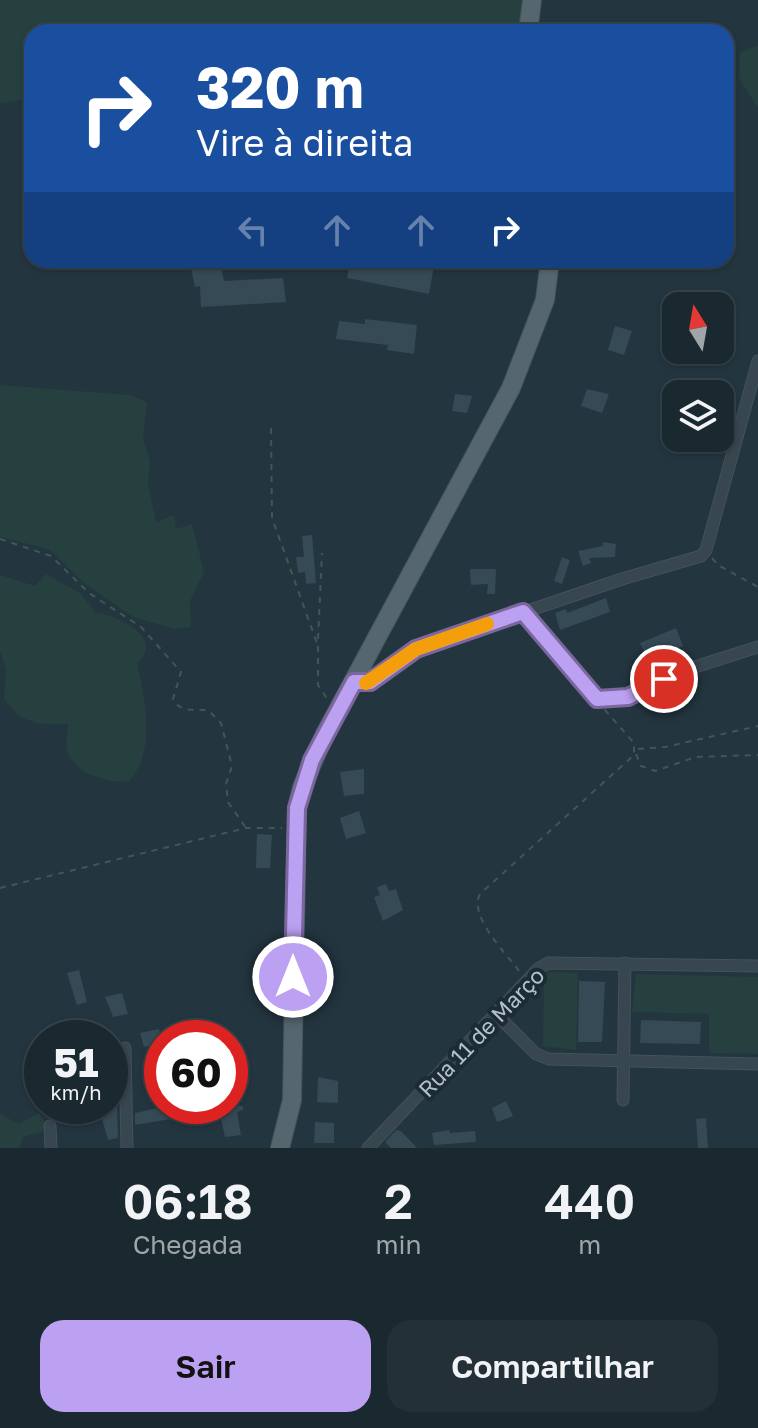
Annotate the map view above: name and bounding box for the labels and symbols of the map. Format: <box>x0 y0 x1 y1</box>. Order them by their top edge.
north arrow <box>662 292 734 364</box>
pin <box>630 645 698 713</box>
position arrow <box>251 935 335 1019</box>
street label: Rua 11 de Março <box>412 962 550 1102</box>
speed limit sign: 60 <box>144 1020 248 1124</box>

